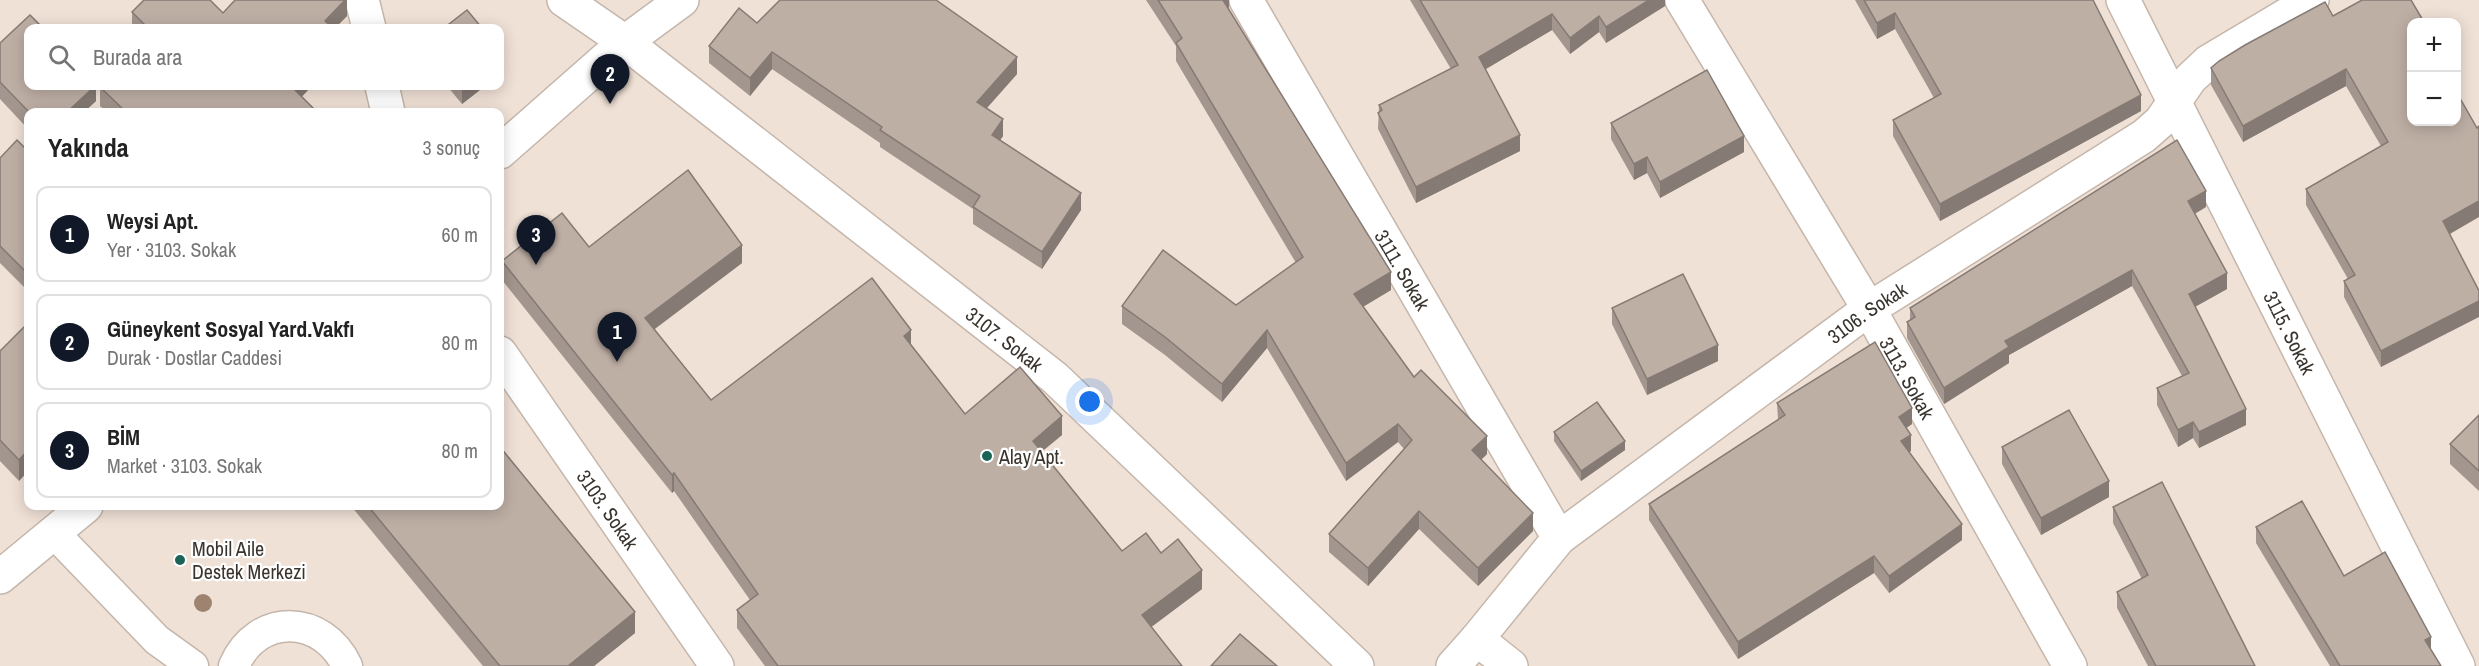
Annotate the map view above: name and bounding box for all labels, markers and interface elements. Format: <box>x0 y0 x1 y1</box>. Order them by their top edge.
map controls <box>2407 18 2461 126</box>
button: + <box>2407 18 2461 72</box>
search box <box>24 24 504 90</box>
icon: search <box>45 41 78 74</box>
text: Burada ara <box>93 42 182 72</box>
pin: 2 <box>590 54 630 104</box>
button: − <box>2407 72 2461 126</box>
text: Yakında <box>48 130 129 165</box>
text: 3 sonuç <box>423 134 480 161</box>
text: Weysi Apt. <box>107 206 198 236</box>
pin: 3 <box>516 216 556 265</box>
text: 1 <box>65 221 74 248</box>
text: 60 m <box>442 221 478 248</box>
street label: 3111. Sokak <box>1369 225 1437 316</box>
text: Yer · 3103. Sokak <box>107 236 236 263</box>
street label: 3106. Sokak <box>1821 275 1912 349</box>
street label: 3115. Sokak <box>2258 286 2323 379</box>
street label: 3107. Sokak <box>961 300 1050 378</box>
pin: 1 <box>598 312 636 362</box>
text: Güneykent Sosyal Yard.Vakfı <box>107 314 354 344</box>
text: 2 <box>65 329 74 356</box>
text: 80 m <box>442 329 478 356</box>
street label: 3113. Sokak <box>1874 332 1942 424</box>
text: Durak · Dostlar Caddesi <box>107 344 282 371</box>
your location <box>1075 387 1104 416</box>
text: BİM <box>107 422 140 452</box>
text: 3 <box>65 437 74 464</box>
text: 80 m <box>442 437 478 464</box>
place label: Alay Apt. <box>998 443 1064 470</box>
marker: Alay Apt. <box>980 449 994 463</box>
text: Market · 3103. Sokak <box>107 452 262 479</box>
street label: 3103. Sokak <box>571 464 646 555</box>
place label: Mobil Aile Destek Merkezi <box>192 535 306 585</box>
marker: Mobil Aile Destek Merkezi <box>173 553 187 567</box>

